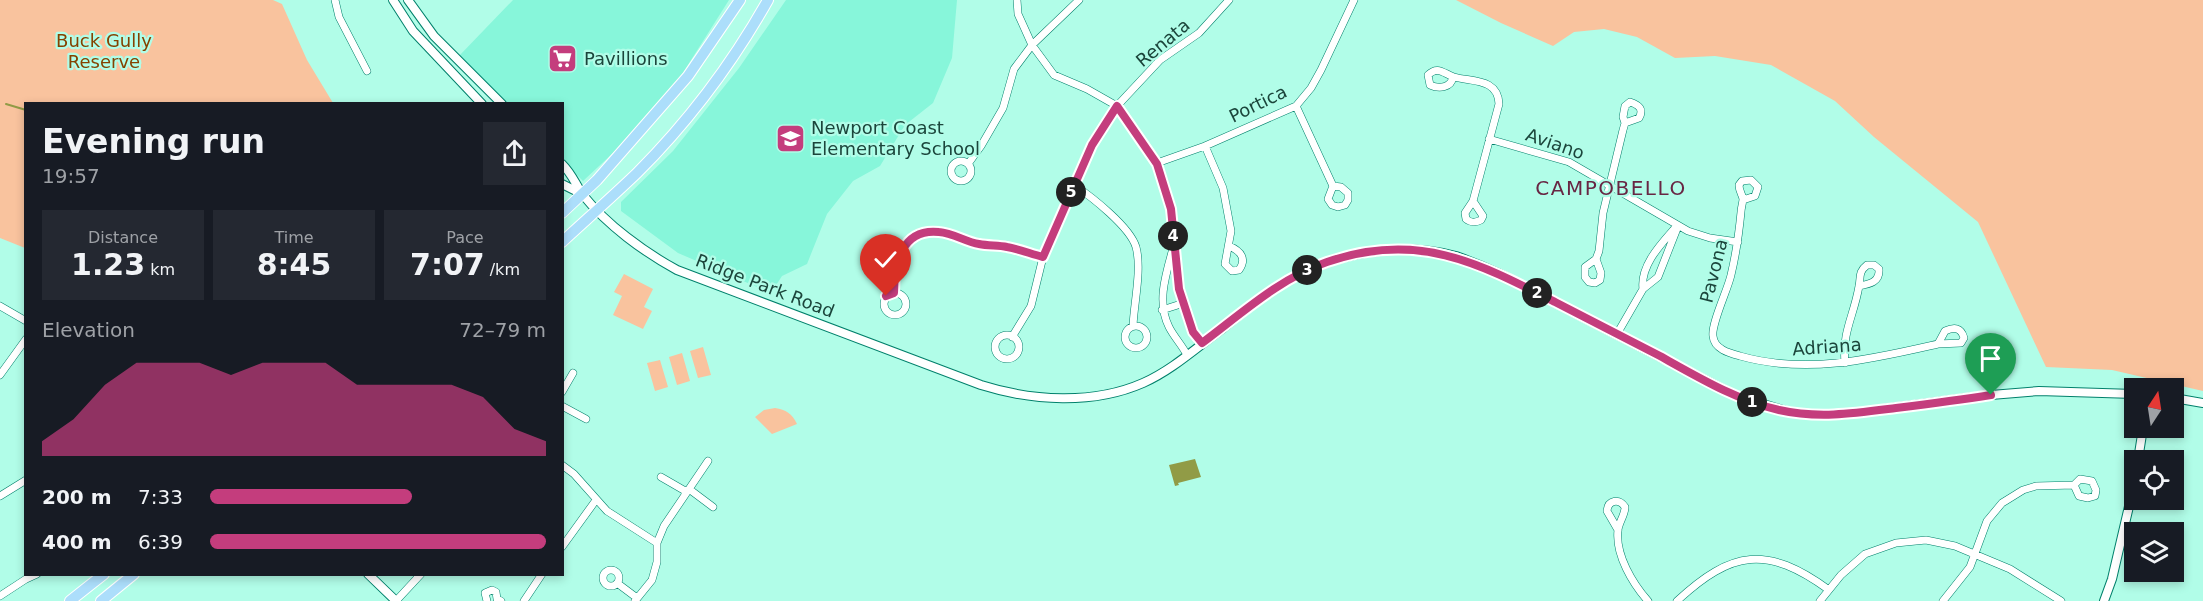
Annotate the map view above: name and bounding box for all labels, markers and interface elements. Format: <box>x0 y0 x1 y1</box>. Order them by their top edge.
street label: Renata <box>1132 14 1194 71</box>
park label: Buck Gully Reserve <box>56 30 152 72</box>
supermarket icon: Pavillions <box>547 43 579 75</box>
place label: Pavillions <box>584 48 668 69</box>
street label: Portica <box>1225 81 1290 126</box>
place label: Newport Coast Elementary School <box>811 117 980 159</box>
text: Evening run <box>42 122 265 161</box>
button: share <box>483 122 546 185</box>
school or university icon: Newport Coast Elementary School <box>774 122 806 154</box>
street label: Aviano <box>1523 124 1587 163</box>
text: 19:57 <box>42 164 100 188</box>
district label: CAMPOBELLO <box>1535 176 1687 200</box>
pin: 5 <box>1056 177 1086 207</box>
text: 5 <box>1065 182 1077 201</box>
pin: 4 <box>1158 221 1188 251</box>
text: 4 <box>1167 226 1179 245</box>
text: Distance <box>88 228 158 247</box>
text: Time <box>274 228 314 247</box>
text: Pace <box>446 228 484 247</box>
pin <box>860 234 911 296</box>
street label: Pavona <box>1695 237 1732 305</box>
icon: check <box>869 243 902 276</box>
text: 1.23 <box>71 247 145 282</box>
text: 8:45 <box>257 247 331 282</box>
text: 7:07 <box>410 247 485 282</box>
street label: Ridge Park Road <box>693 249 838 322</box>
pin: 3 <box>1292 255 1322 285</box>
text: km <box>145 260 175 279</box>
text: /km <box>485 260 520 279</box>
text: 3 <box>1301 260 1313 279</box>
pin: 2 <box>1522 278 1552 308</box>
text: 2 <box>1531 283 1543 302</box>
text: Elevation <box>42 318 135 342</box>
text: 72–79 m <box>459 318 546 342</box>
pin <box>1965 333 2016 395</box>
street label: Adriana <box>1792 334 1862 359</box>
icon: arrive <box>1974 342 2007 375</box>
north arrow <box>2124 378 2184 438</box>
map controls <box>2124 378 2184 582</box>
pin: 1 <box>1737 387 1767 417</box>
text: 1 <box>1746 392 1758 411</box>
button: locate <box>2124 450 2184 510</box>
text: 200 m <box>42 485 112 509</box>
text: 7:33 <box>138 485 183 509</box>
button: layers <box>2124 522 2184 582</box>
text: 400 m <box>42 530 112 554</box>
text: 6:39 <box>138 530 183 554</box>

